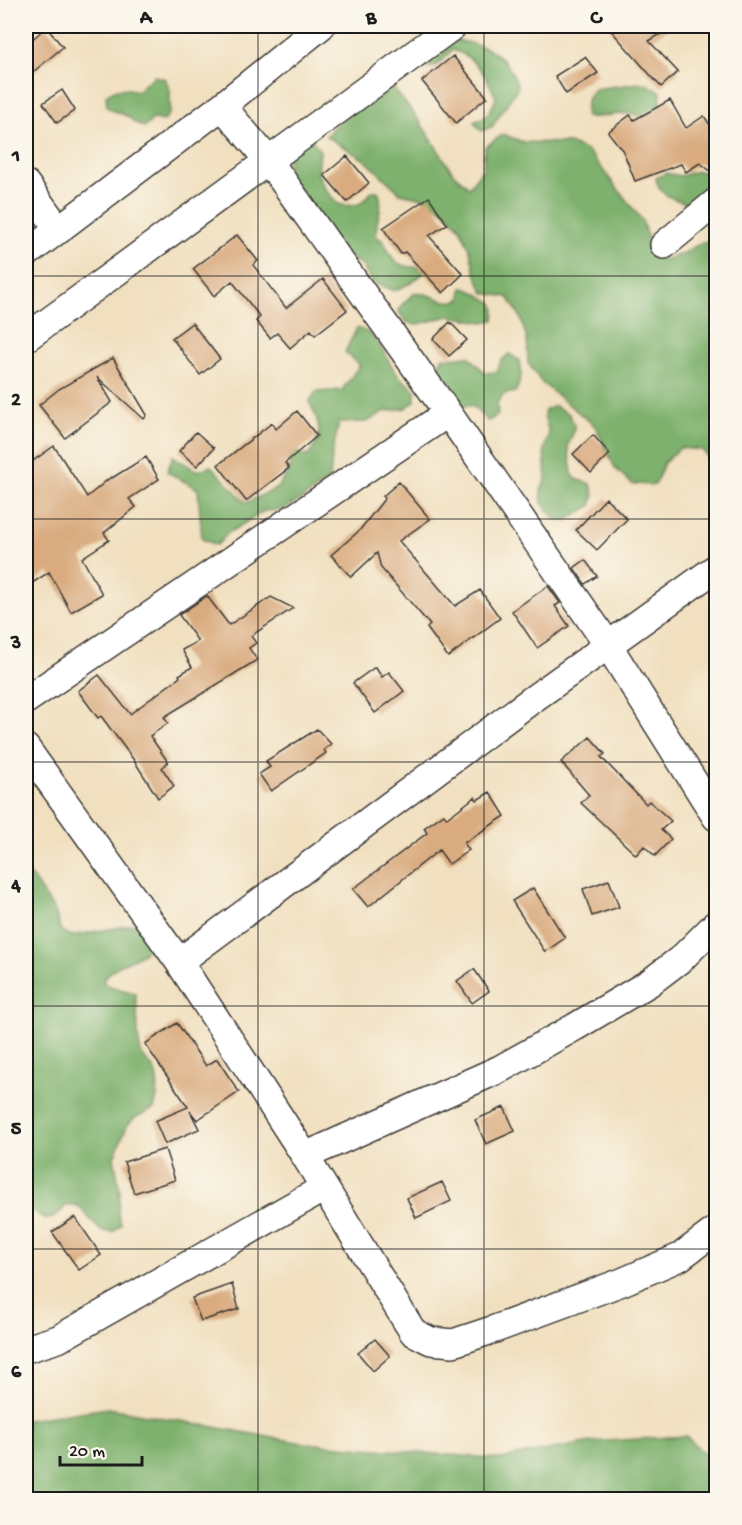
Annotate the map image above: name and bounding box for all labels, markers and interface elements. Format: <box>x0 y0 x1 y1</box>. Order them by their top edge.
text: A <box>139 8 154 31</box>
text: B <box>365 8 377 31</box>
text: C <box>590 8 604 31</box>
text: 1 <box>11 146 20 169</box>
text: 2 <box>11 390 21 413</box>
text: 3 <box>10 633 21 656</box>
text: 4 <box>10 876 21 899</box>
text: 5 <box>11 1119 22 1142</box>
text: 6 <box>11 1362 22 1385</box>
scale bar <box>60 1429 142 1467</box>
text: 20 m <box>69 1442 105 1463</box>

